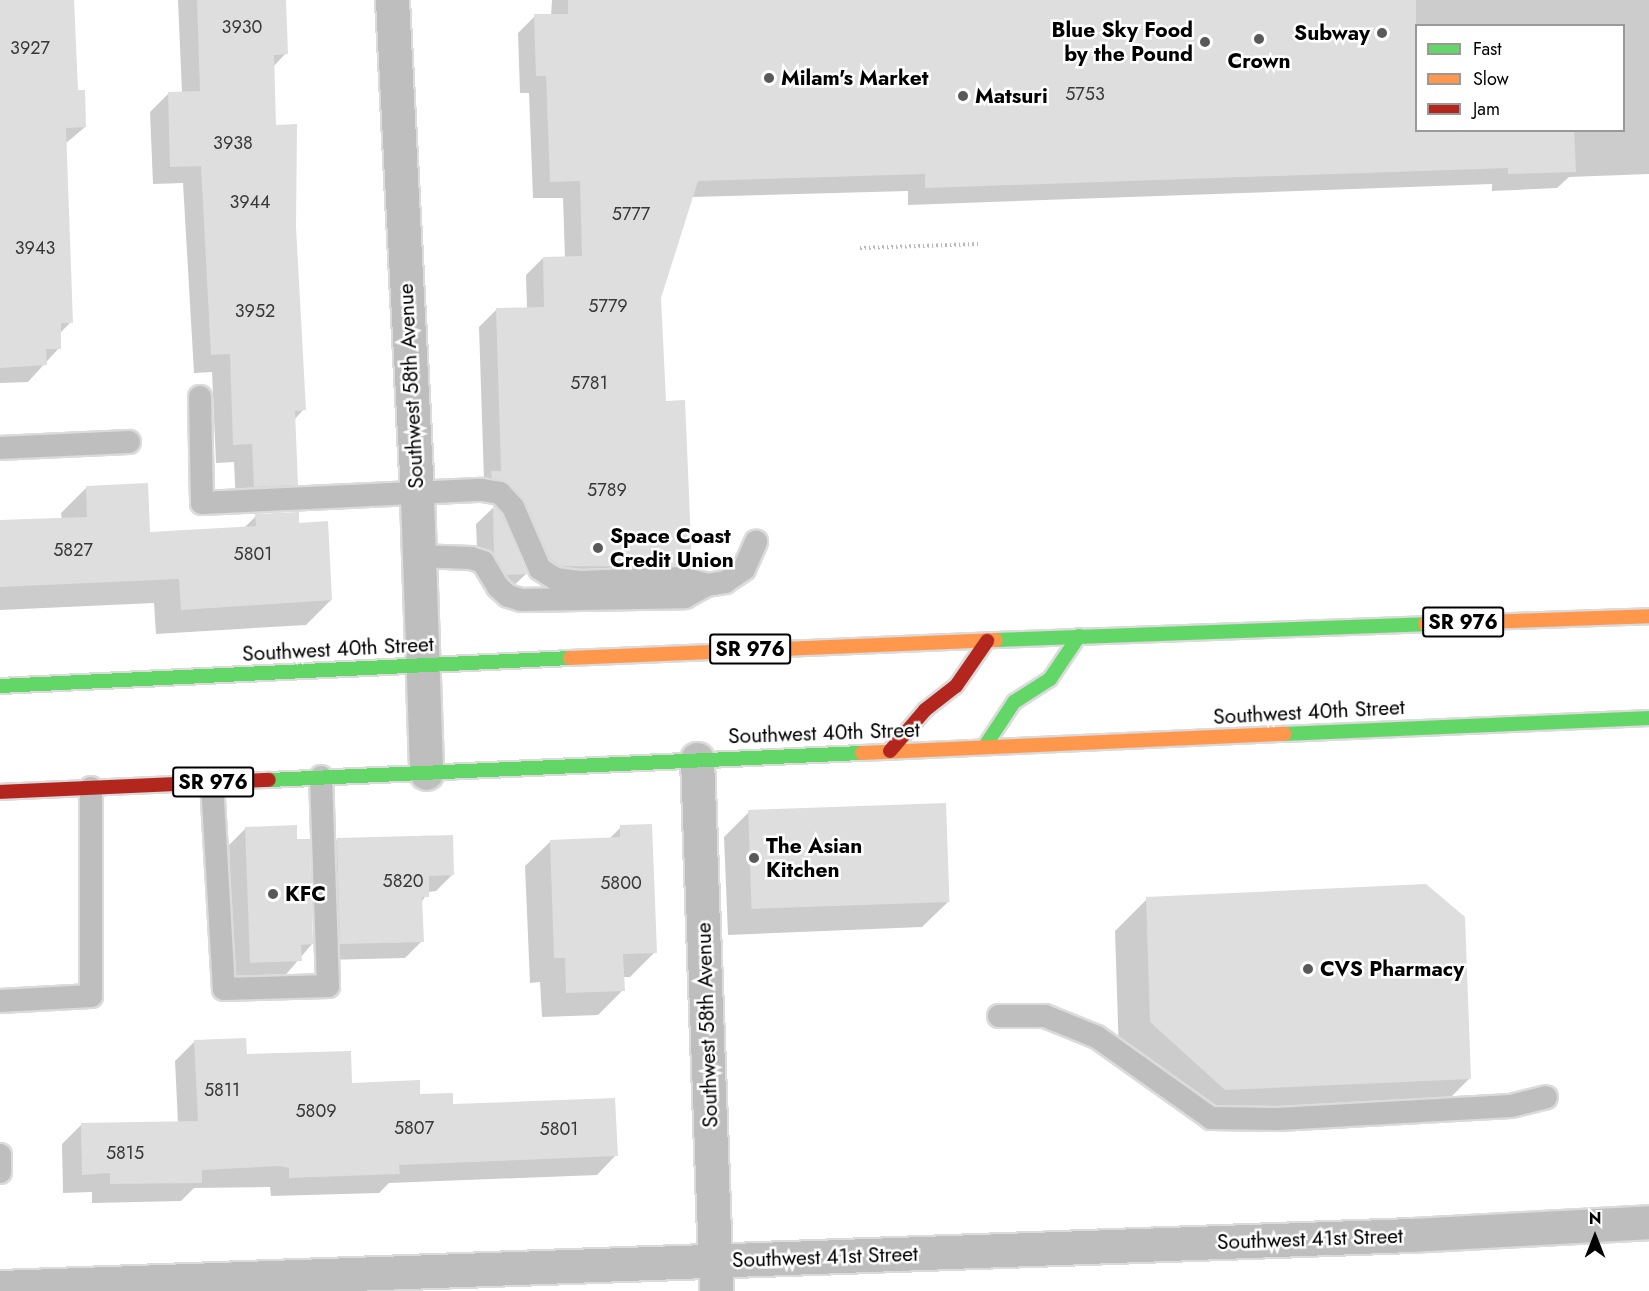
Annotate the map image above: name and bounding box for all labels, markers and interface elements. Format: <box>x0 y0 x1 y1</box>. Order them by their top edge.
house number: 3930 <box>222 16 262 38</box>
place label: Blue Sky Food by the Pound <box>1051 17 1193 67</box>
place label: Subway <box>1294 20 1370 46</box>
legend <box>1415 24 1625 132</box>
marker: Subway <box>1375 26 1389 40</box>
marker: Crown <box>1252 32 1266 46</box>
marker: Blue Sky Food by the Pound <box>1198 35 1212 49</box>
text: Fast <box>1473 36 1502 62</box>
house number: 3927 <box>10 37 50 59</box>
place label: Crown <box>1227 48 1291 74</box>
place label: Milam's Market <box>781 65 928 91</box>
text: Slow <box>1473 66 1509 92</box>
marker: Milam's Market <box>762 71 776 85</box>
place label: Matsuri <box>975 83 1048 109</box>
house number: 5753 <box>1065 83 1105 105</box>
marker: Matsuri <box>956 89 970 103</box>
text: Jam <box>1473 96 1500 122</box>
house number: 3938 <box>213 132 253 154</box>
house number: 3944 <box>229 191 271 213</box>
house number: 5777 <box>612 203 650 225</box>
house number: 3943 <box>15 237 55 259</box>
street label: Southwest 58th Avenue <box>393 283 429 489</box>
house number: 5779 <box>588 295 628 317</box>
house number: 3952 <box>235 300 275 322</box>
house number: 5781 <box>570 372 608 394</box>
house number: 5789 <box>587 479 627 501</box>
place label: Space Coast Credit Union <box>610 523 734 573</box>
house number: 5827 <box>53 539 93 561</box>
marker: Space Coast Credit Union <box>591 541 605 555</box>
house number: 5801 <box>234 543 272 565</box>
road number: SR 976 <box>1421 605 1505 639</box>
street label: Southwest 40th Street <box>242 631 434 667</box>
road number: SR 976 <box>708 632 792 666</box>
street label: Southwest 40th Street <box>1213 694 1405 730</box>
street label: Southwest 40th Street <box>728 717 920 749</box>
road number: SR 976 <box>171 765 255 799</box>
place label: The Asian Kitchen <box>766 833 862 883</box>
marker: The Asian Kitchen <box>747 851 761 865</box>
house number: 5820 <box>382 870 424 892</box>
house number: 5800 <box>600 872 642 894</box>
place label: KFC <box>285 881 326 907</box>
marker: KFC <box>266 887 280 901</box>
street label: Southwest 58th Avenue <box>691 922 723 1128</box>
place label: CVS Pharmacy <box>1320 956 1464 982</box>
marker: CVS Pharmacy <box>1301 962 1315 976</box>
house number: 5811 <box>204 1079 240 1101</box>
house number: 5809 <box>295 1100 337 1122</box>
house number: 5807 <box>394 1117 434 1139</box>
house number: 5801 <box>540 1118 578 1140</box>
house number: 5815 <box>106 1142 144 1164</box>
north arrow <box>1565 1207 1625 1267</box>
text: N <box>1589 1207 1601 1230</box>
street label: Southwest 41st Street <box>1217 1223 1403 1255</box>
street label: Southwest 41st Street <box>732 1241 918 1273</box>

